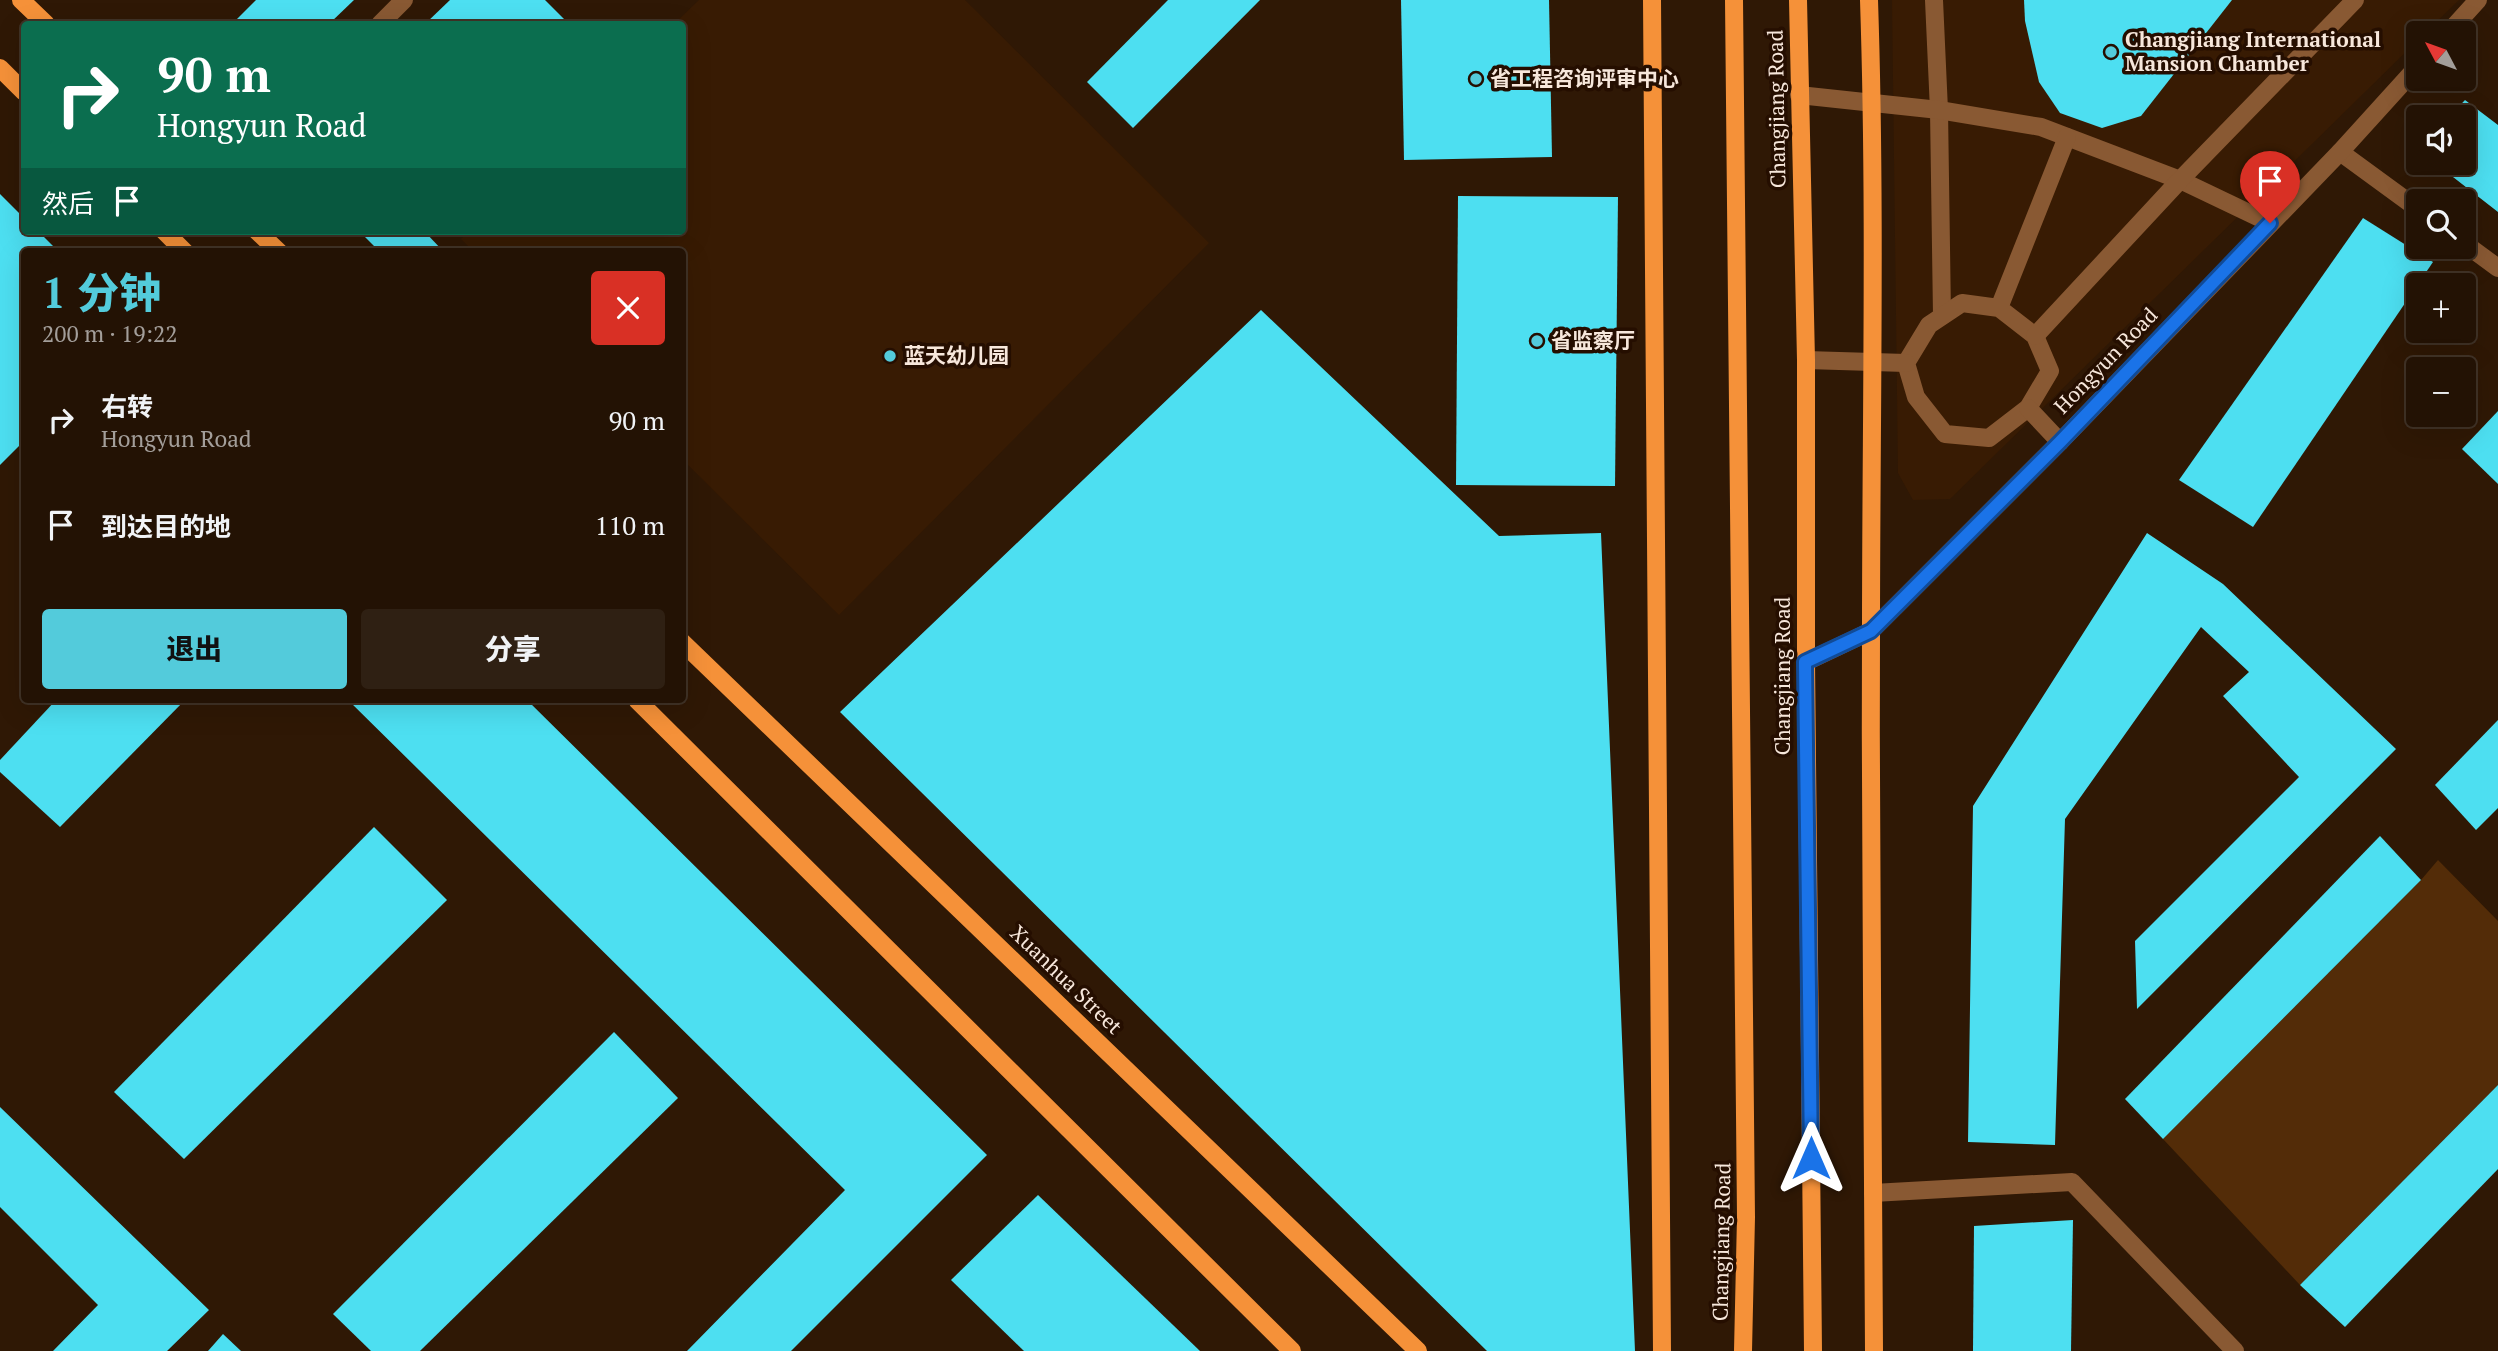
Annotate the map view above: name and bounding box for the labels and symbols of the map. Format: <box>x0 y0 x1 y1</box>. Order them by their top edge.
north arrow <box>2406 21 2476 91</box>
place label: Changjiang International Mansion Chamber <box>2125 25 2381 77</box>
street label: Changjiang Road <box>1761 29 1791 188</box>
marker: Changjiang International Mansion Chamber <box>2103 44 2119 60</box>
place label: 省工程咨询评审中心 <box>1490 64 1679 92</box>
marker: 省工程咨询评审中心 <box>1468 71 1484 87</box>
pin <box>2240 151 2300 223</box>
street label: Hongyun Road <box>2047 301 2163 419</box>
place label: 省监察厅 <box>1551 326 1635 354</box>
marker: 省监察厅 <box>1529 333 1545 349</box>
place label: 蓝天幼儿园 <box>904 341 1009 369</box>
marker: 蓝天幼儿园 <box>882 348 898 364</box>
street label: Changjiang Road <box>1768 596 1796 755</box>
street label: Xuanhua Street <box>1005 919 1129 1040</box>
position arrow <box>1774 1121 1848 1195</box>
street label: Changjiang Road <box>1706 1162 1736 1321</box>

